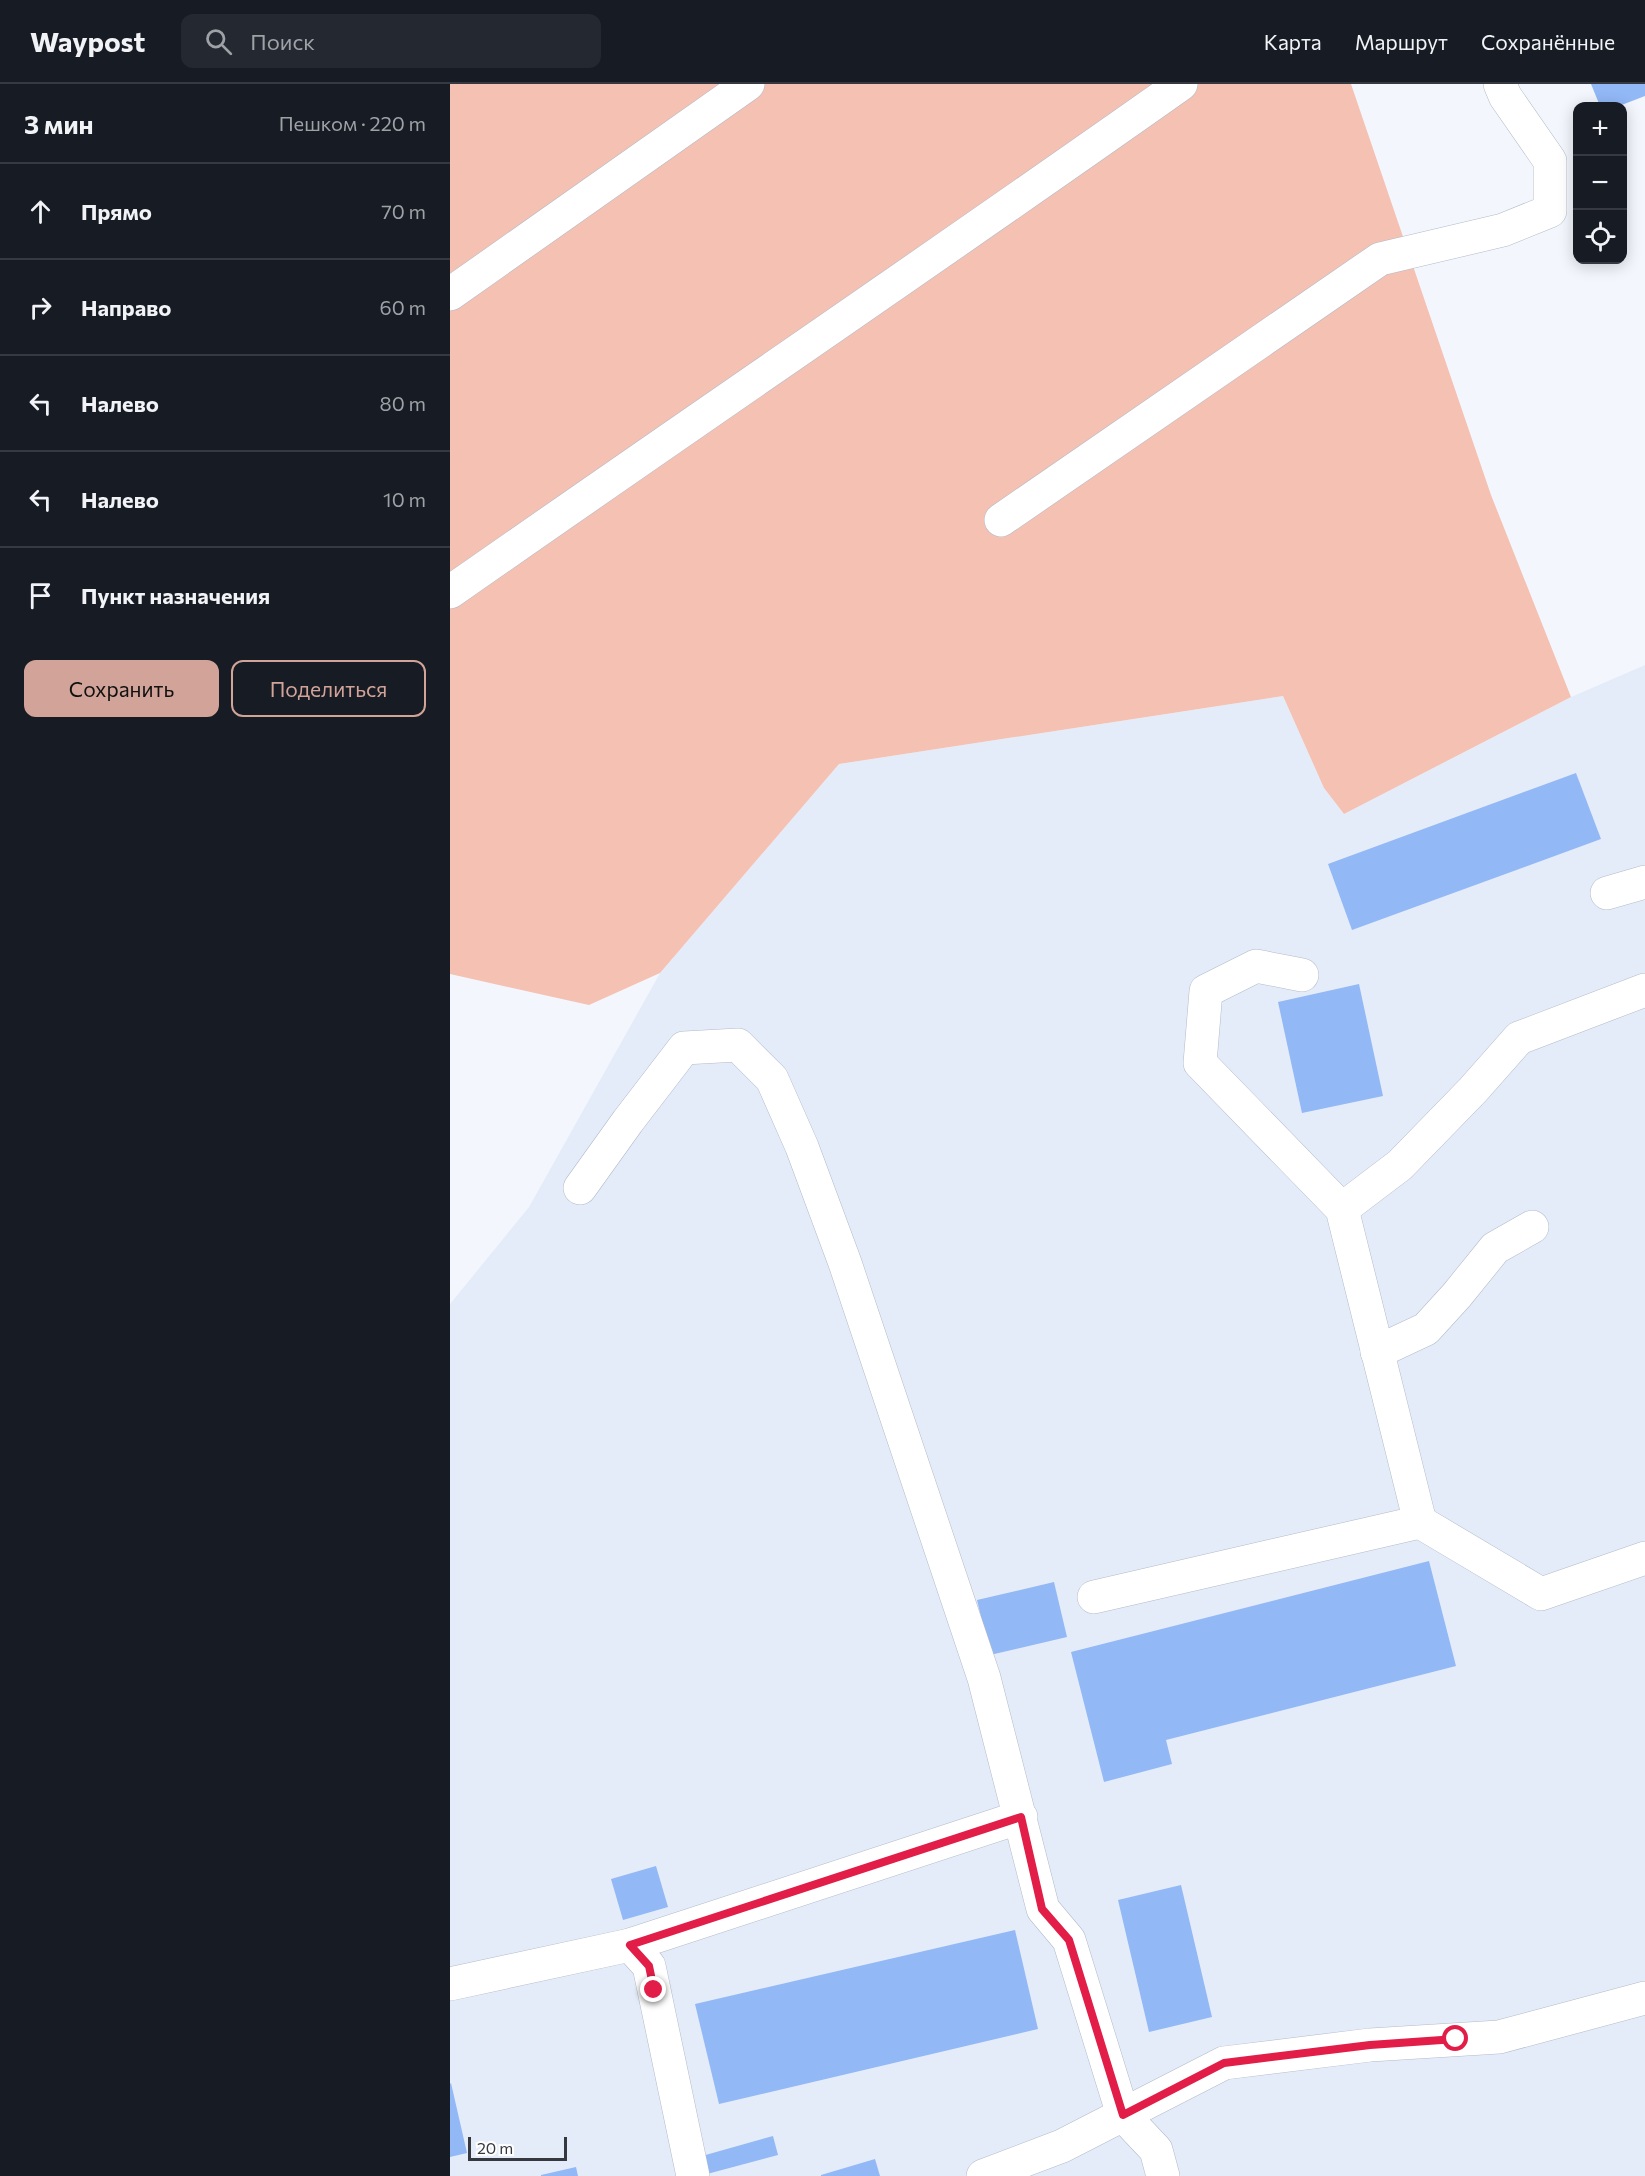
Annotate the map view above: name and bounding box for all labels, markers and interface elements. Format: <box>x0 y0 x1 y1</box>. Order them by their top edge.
search box <box>181 14 601 68</box>
text: Waypost <box>30 24 145 58</box>
icon: search <box>202 25 235 58</box>
text: Поиск <box>250 28 315 55</box>
text: Карта <box>1264 29 1322 54</box>
text: Маршрут <box>1355 29 1448 54</box>
text: Сохранённые <box>1481 29 1615 54</box>
map controls <box>1573 102 1627 264</box>
button: + <box>1573 102 1627 156</box>
text: 3 мин <box>24 108 94 139</box>
text: Пешком · 220 m <box>279 111 426 135</box>
button: − <box>1573 156 1627 210</box>
icon: ahead <box>24 195 57 228</box>
text: Прямо <box>81 198 152 225</box>
text: 70 m <box>381 199 426 223</box>
button: locate <box>1573 210 1627 264</box>
icon: right <box>24 291 57 324</box>
text: Направо <box>81 294 171 321</box>
text: 60 m <box>380 295 426 319</box>
icon: left <box>24 387 57 420</box>
text: Налево <box>81 390 159 417</box>
text: 80 m <box>380 391 426 415</box>
icon: left <box>24 483 57 516</box>
text: Налево <box>81 486 159 513</box>
text: 10 m <box>383 487 426 511</box>
icon: arrive <box>24 579 57 612</box>
text: Пункт назначения <box>81 582 270 609</box>
button: Сохранить <box>24 660 219 717</box>
button: Поделиться <box>231 660 426 717</box>
route end <box>640 1976 666 2002</box>
route start <box>1442 2025 1468 2051</box>
scale bar <box>468 2134 567 2162</box>
text: 20 m <box>477 2138 513 2157</box>

